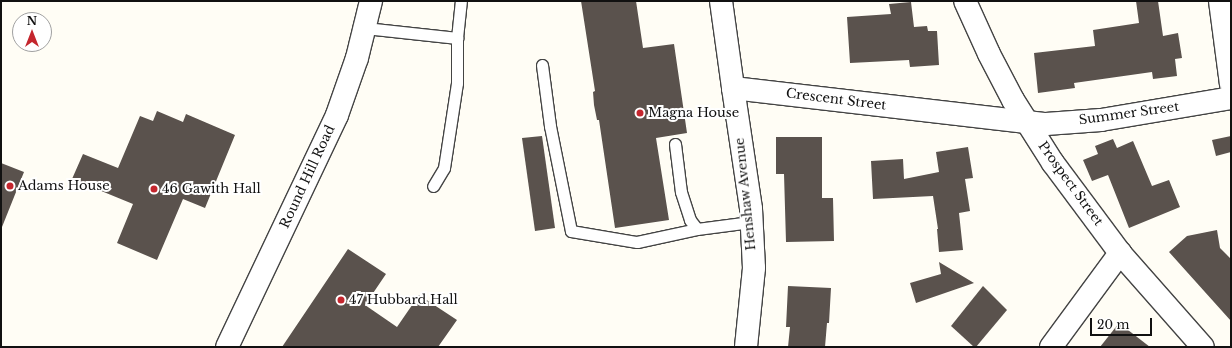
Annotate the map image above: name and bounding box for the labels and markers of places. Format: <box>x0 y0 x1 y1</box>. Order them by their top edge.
place label: Magna House <box>648 105 739 121</box>
marker: Magna House <box>635 108 645 118</box>
place label: Adams House <box>18 178 110 194</box>
marker: Adams House <box>5 181 15 191</box>
place label: 46 Gawith Hall <box>162 181 261 197</box>
marker: 46 Gawith Hall <box>149 184 159 194</box>
place label: 47 Hubbard Hall <box>349 292 458 308</box>
marker: 47 Hubbard Hall <box>336 295 346 305</box>

